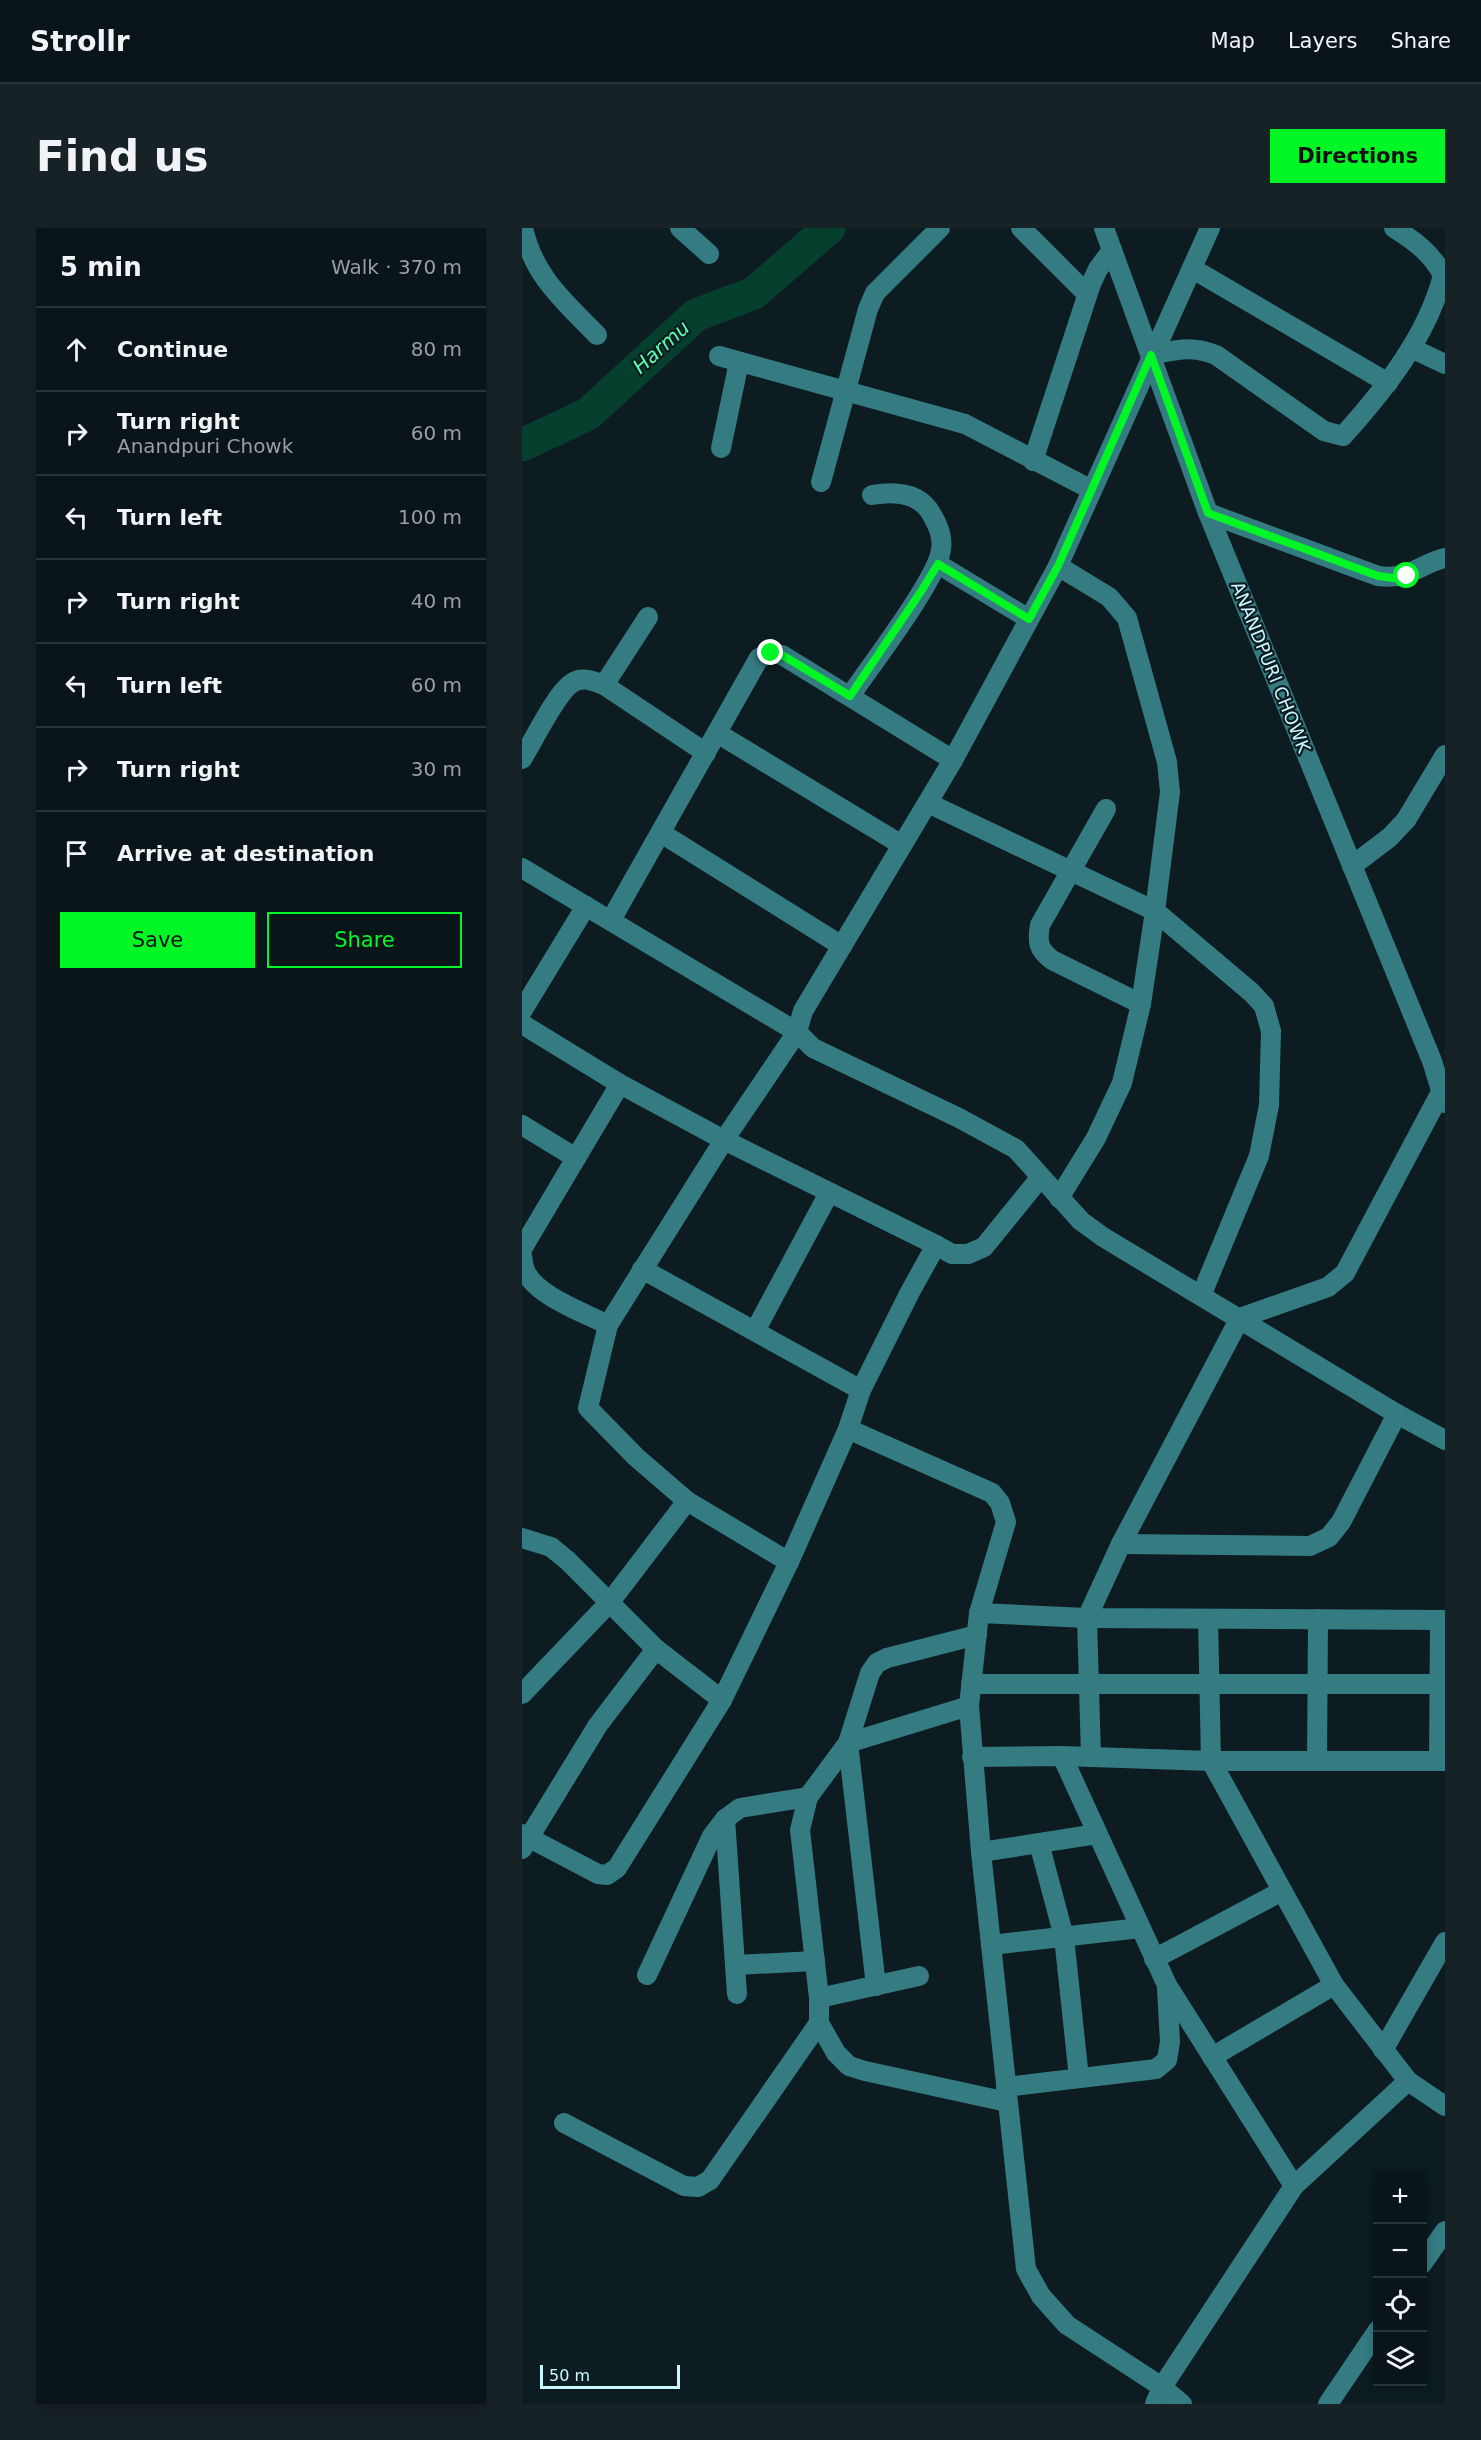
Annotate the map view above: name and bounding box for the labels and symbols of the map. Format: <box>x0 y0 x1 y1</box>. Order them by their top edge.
water label: Harmu <box>628 315 694 379</box>
route start <box>1393 562 1419 588</box>
street label: ANANDPURI CHOWK <box>1227 578 1315 757</box>
route end <box>757 639 783 665</box>
scale bar <box>540 2362 680 2390</box>

